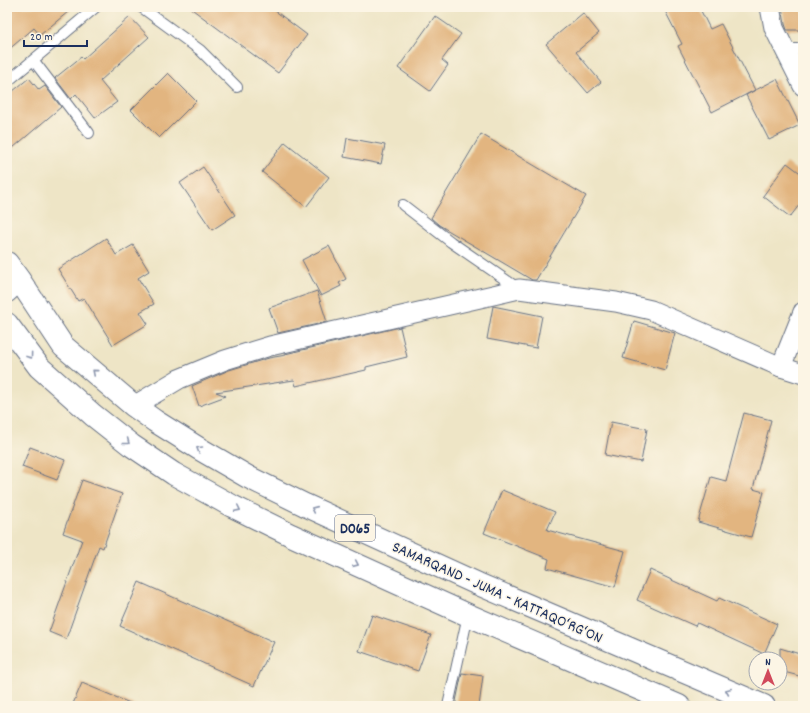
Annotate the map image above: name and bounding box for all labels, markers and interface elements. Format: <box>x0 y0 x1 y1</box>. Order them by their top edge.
scale bar <box>24 22 87 48</box>
text: 20 m <box>30 29 53 46</box>
one-way arrow <box>25 351 32 358</box>
one-way arrow <box>92 370 99 377</box>
one-way arrow <box>123 437 130 444</box>
one-way arrow <box>196 446 203 453</box>
one-way arrow <box>234 504 241 512</box>
one-way arrow <box>311 506 319 514</box>
road number: D065 <box>335 515 375 541</box>
street label: SAMARQAND - JUMA - KATTAQO‘RG‘ON <box>388 536 606 650</box>
one-way arrow <box>351 559 359 567</box>
north arrow <box>748 651 788 691</box>
text: N <box>765 655 771 671</box>
one-way arrow <box>725 687 732 695</box>

